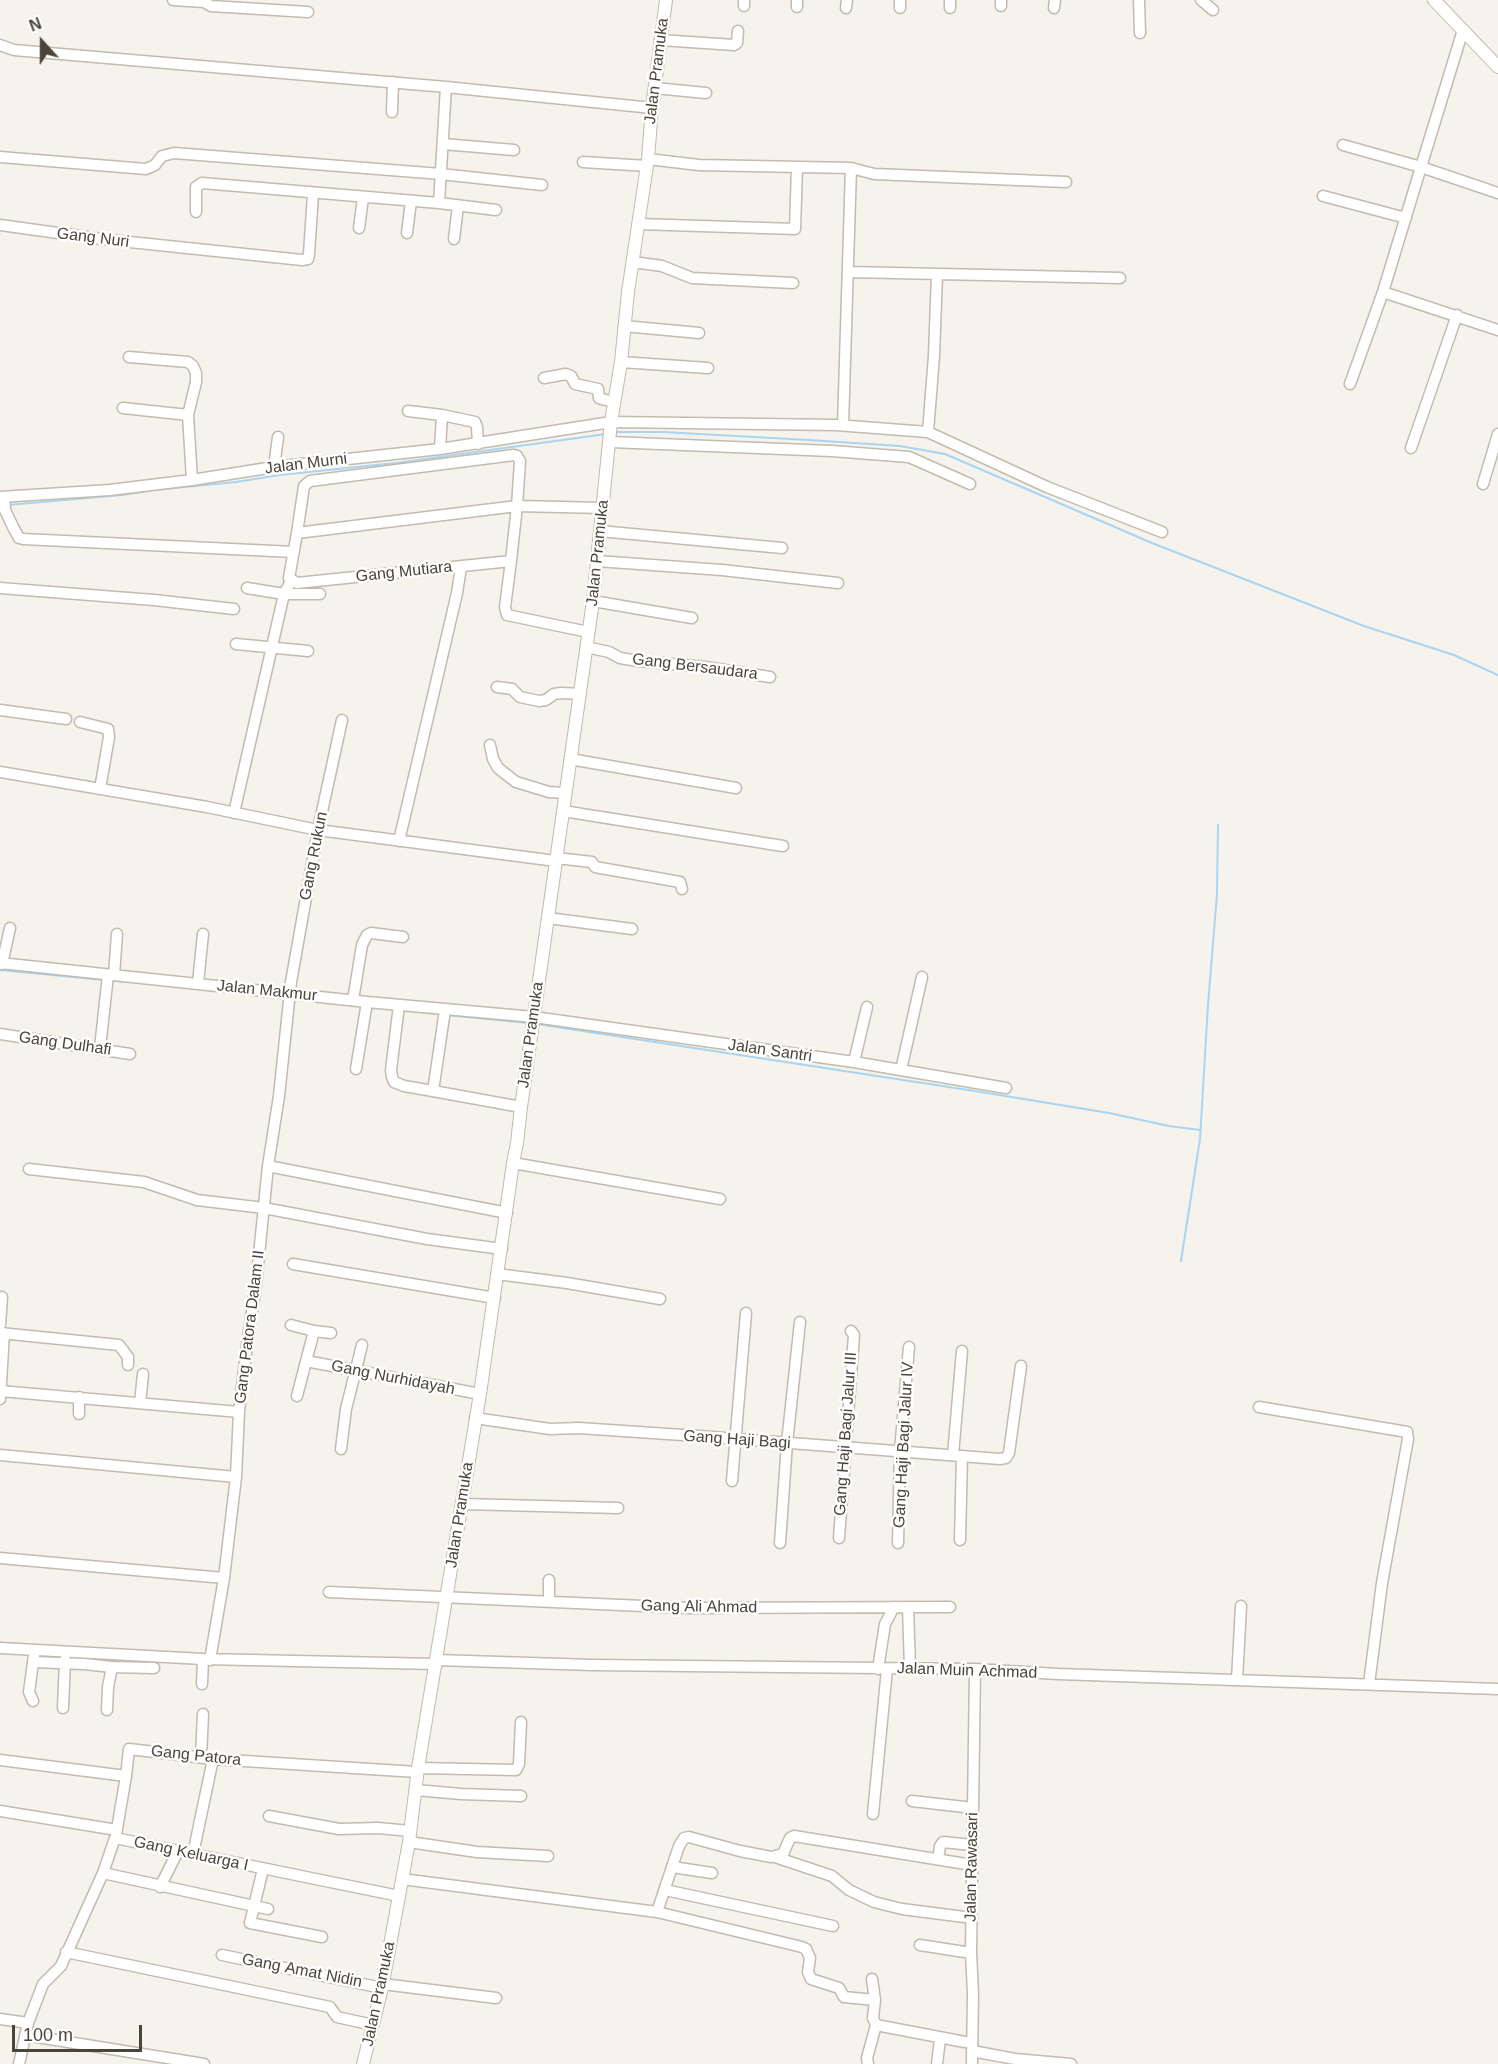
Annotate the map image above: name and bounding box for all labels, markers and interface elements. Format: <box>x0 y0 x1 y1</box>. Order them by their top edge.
north arrow <box>12 12 72 72</box>
text: N <box>27 15 44 35</box>
street label: Jalan Pramuka <box>641 17 673 125</box>
street label: Gang Nuri <box>56 224 130 252</box>
street label: Jalan Murni <box>264 449 348 479</box>
street label: Jalan Pramuka <box>583 499 613 607</box>
street label: Gang Mutiara <box>355 557 453 587</box>
street label: Gang Bersaudara <box>631 650 759 684</box>
street label: Gang Rukun <box>296 810 332 902</box>
street label: Jalan Makmur <box>216 976 318 1006</box>
street label: Jalan Pramuka <box>514 981 548 1089</box>
street label: Gang Dulhafi <box>17 1028 113 1060</box>
street label: Jalan Santri <box>727 1036 813 1066</box>
street label: Gang Patora Dalam II <box>231 1249 269 1405</box>
street label: Gang Haji Bagi Jalur III <box>831 1351 861 1517</box>
street label: Gang Nurhidayah <box>330 1357 456 1399</box>
street label: Gang Haji Bagi Jalur IV <box>890 1361 918 1529</box>
street label: Gang Haji Bagi <box>683 1427 791 1453</box>
street label: Jalan Pramuka <box>442 1461 478 1569</box>
street label: Gang Ali Ahmad <box>641 1596 757 1618</box>
street label: Jalan Muin Achmad <box>896 1659 1038 1683</box>
street label: Gang Patora <box>150 1742 242 1770</box>
street label: Jalan Rawasari <box>961 1812 983 1922</box>
street label: Gang Keluarga I <box>132 1832 250 1876</box>
street label: Jalan Pramuka <box>359 1940 399 2048</box>
street label: Gang Amat Nidin <box>240 1950 364 1992</box>
scale bar <box>15 2013 146 2051</box>
text: 100 m <box>23 2025 73 2045</box>

